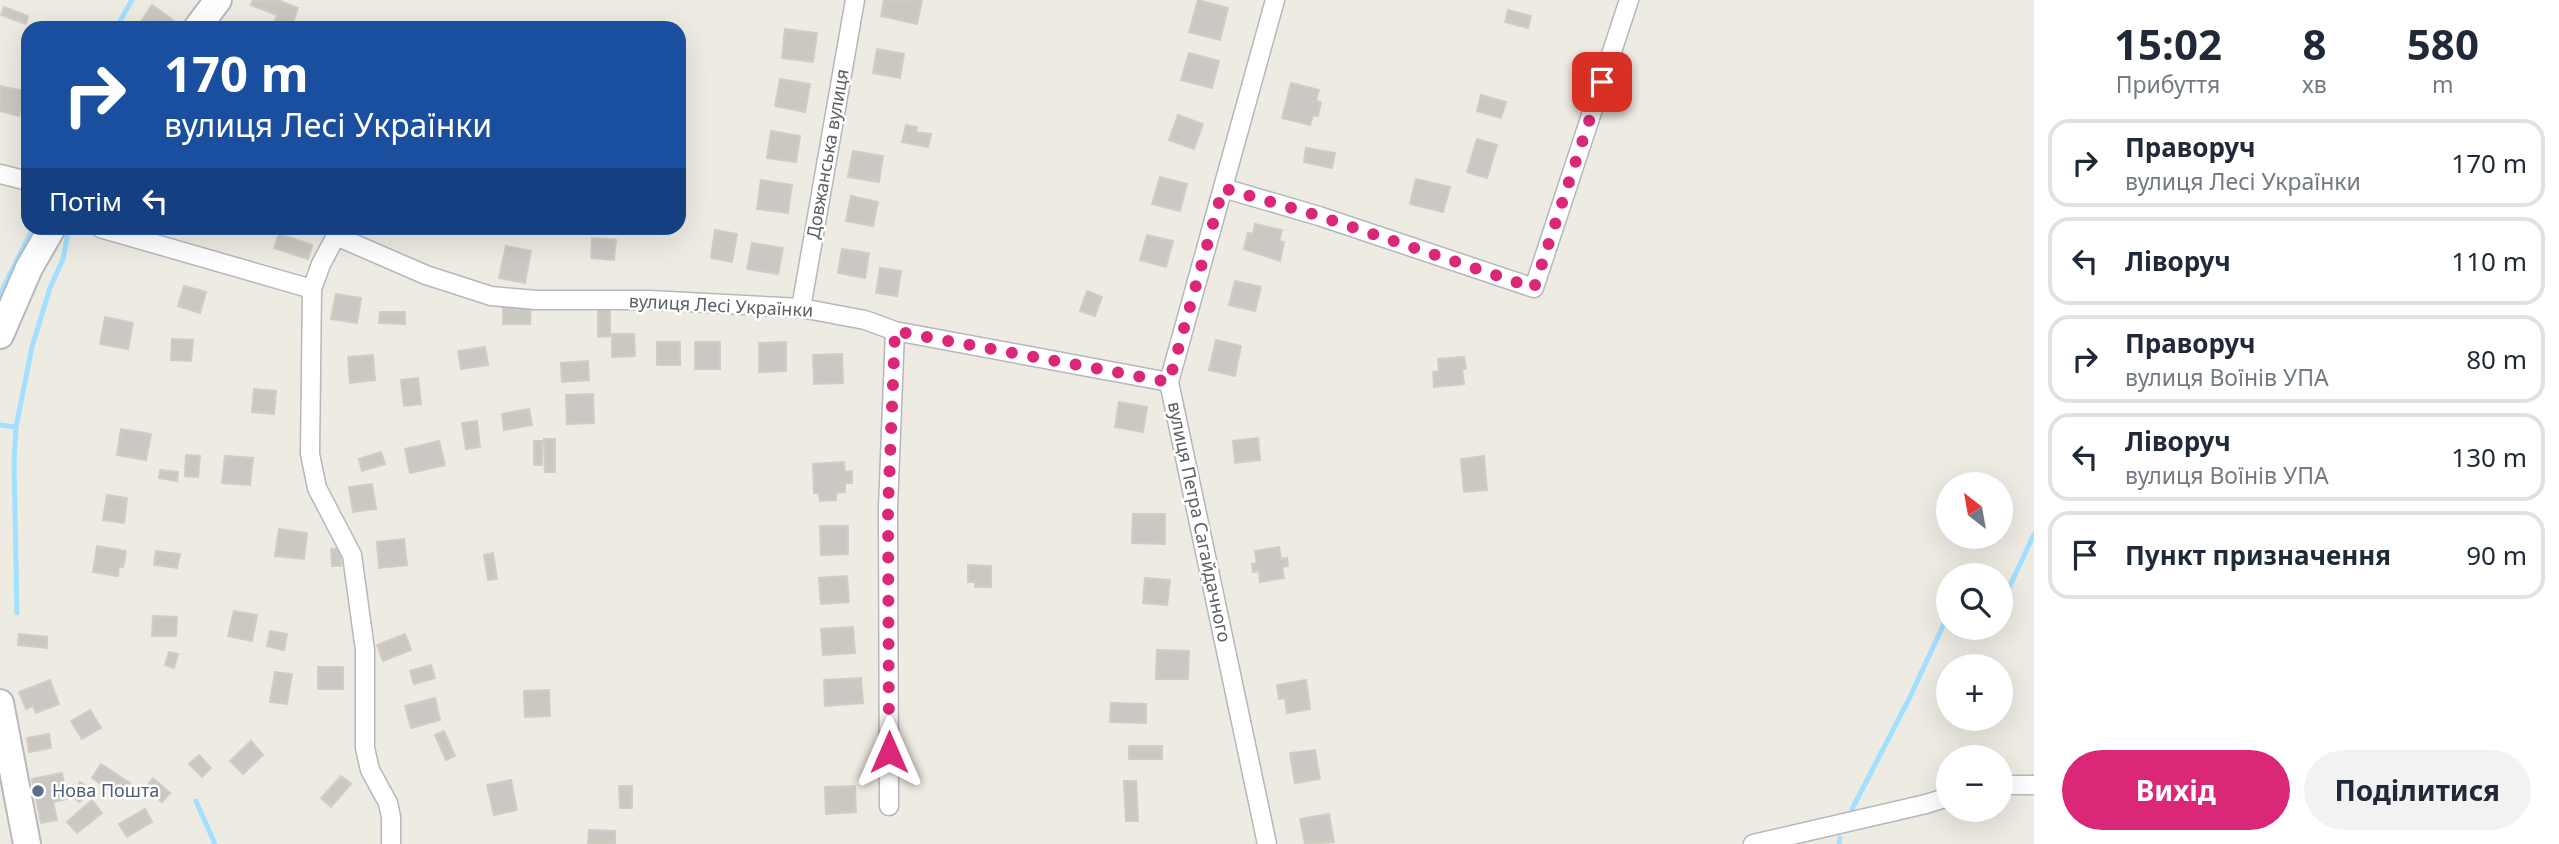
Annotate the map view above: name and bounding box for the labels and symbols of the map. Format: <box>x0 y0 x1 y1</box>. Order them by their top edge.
pin <box>1572 52 1632 112</box>
street label: Довжанська вулиця <box>800 67 854 241</box>
street label: вулиця Лесі Українки <box>628 288 814 322</box>
street label: вулиця Петра Сагайдачного <box>1163 399 1237 644</box>
north arrow <box>1936 472 2012 550</box>
position arrow <box>852 715 926 789</box>
place label: Нова Пошта <box>52 778 159 802</box>
marker: Нова Пошта <box>30 783 46 799</box>

